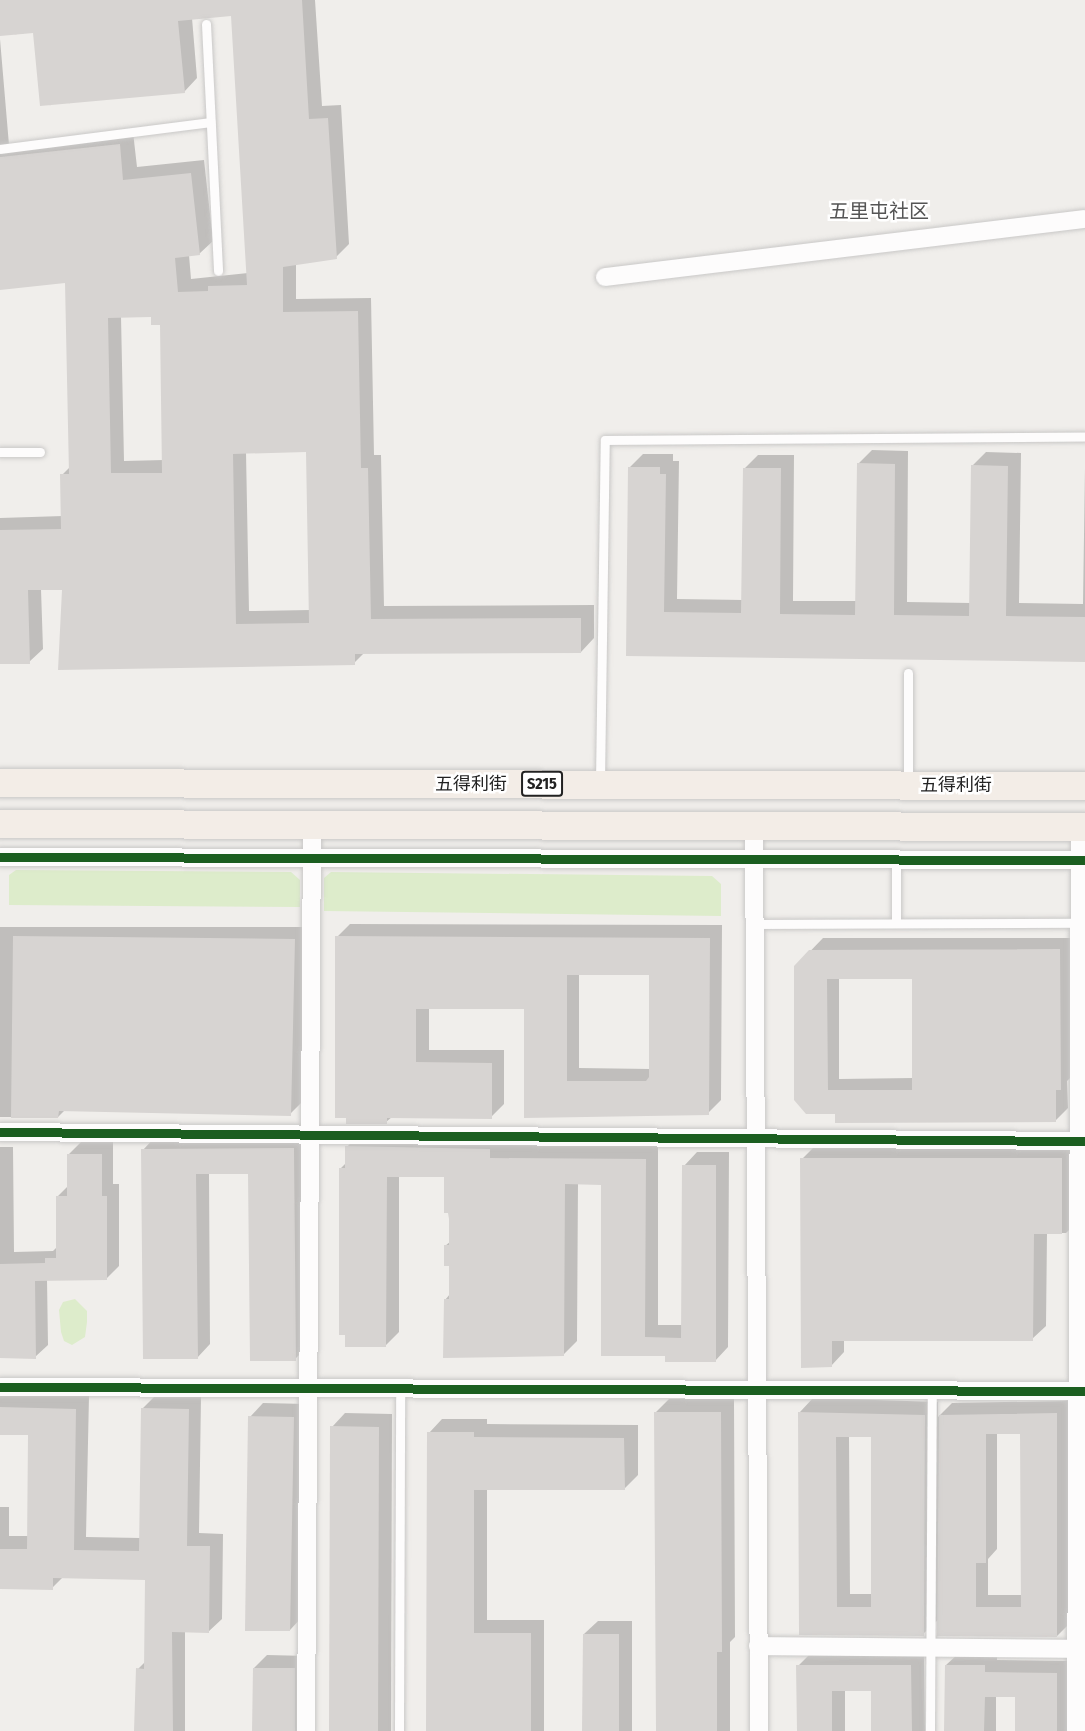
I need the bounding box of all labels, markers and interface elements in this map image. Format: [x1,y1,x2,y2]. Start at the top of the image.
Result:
district label: 五里屯社区 [829,199,929,223]
road number: S215 [521,771,563,797]
street label: 五得利街 [435,773,507,795]
street label: 五得利街 [920,774,992,796]

